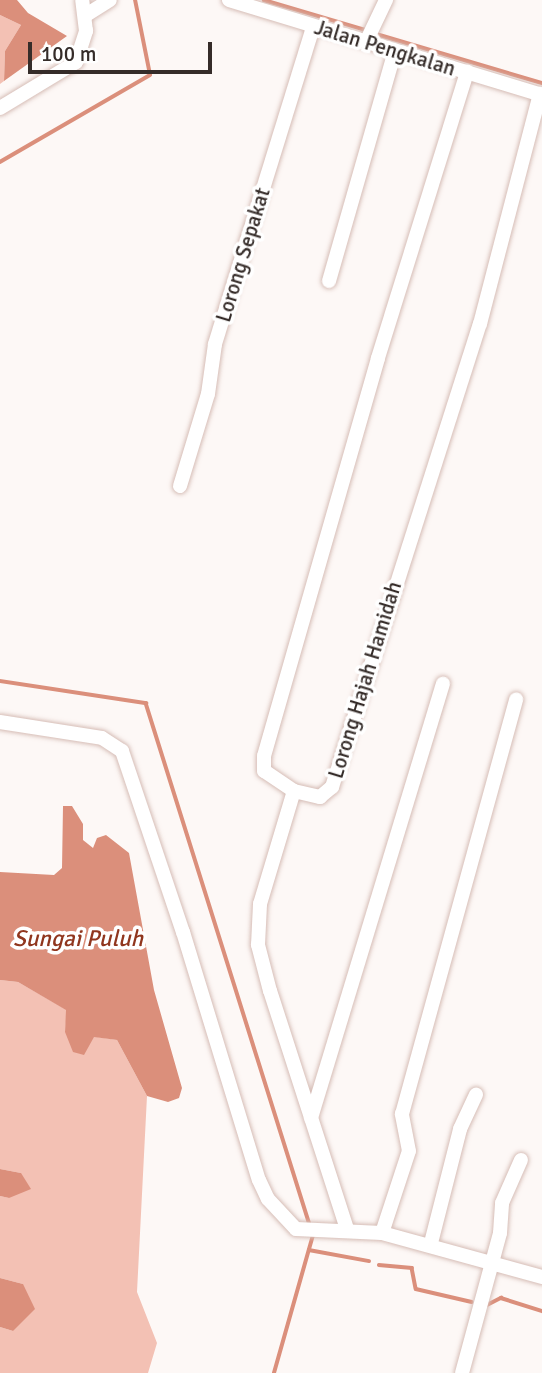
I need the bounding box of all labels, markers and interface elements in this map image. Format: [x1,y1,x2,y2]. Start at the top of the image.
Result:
street label: Jalan Pengkalan [311,15,459,81]
scale bar [32,28,215,72]
text: 100 m [41,41,96,67]
street label: Lorong Sepakat [211,185,275,325]
street label: Lorong Hajah Hamidah [323,578,407,782]
water label: Sungai Puluh [13,925,143,953]

